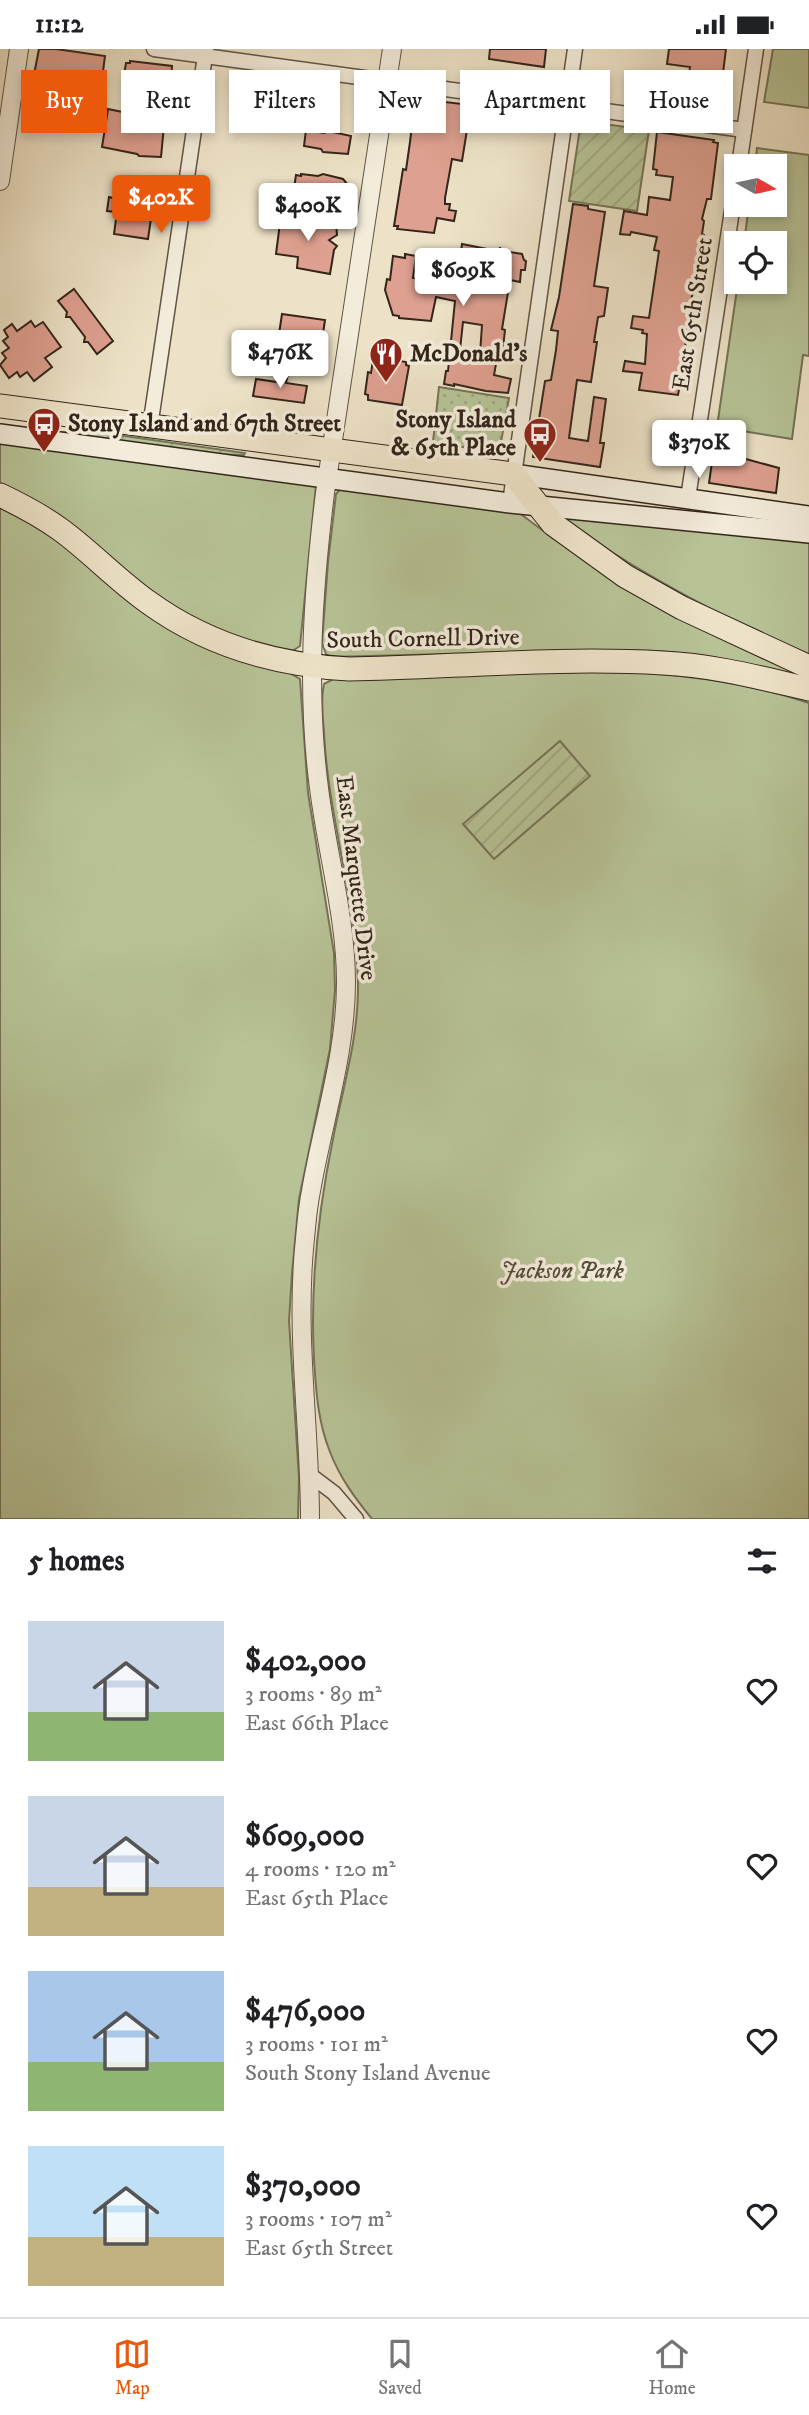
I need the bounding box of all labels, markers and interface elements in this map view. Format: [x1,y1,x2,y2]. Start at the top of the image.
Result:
text: 11:12 [35,8,83,41]
chip: Buy [21,70,107,133]
chip: Rent [121,70,215,133]
chip: Filters [229,70,340,133]
chip: New [354,70,446,133]
chip: Apartment [460,70,610,133]
chip: House [624,70,733,133]
north arrow [724,154,788,217]
map controls [724,154,787,294]
pin: $402K [112,176,210,235]
text: $402K [128,183,194,212]
pin: $400K [259,183,357,243]
text: $400K [275,191,341,220]
button: locate [724,231,787,294]
street label: East 65th Street [666,235,720,393]
pin: $609K [414,249,512,308]
text: $609K [431,256,495,285]
pin: $476K [231,331,329,390]
restaurant icon: McDonald's [367,335,405,384]
text: $476K [247,338,313,367]
place label: McDonald's [410,339,527,369]
bus stop icon: Stony Island and 67th Street [25,405,63,454]
place label: Stony Island & 65th Place [391,405,517,463]
place label: Stony Island and 67th Street [68,409,341,439]
bus stop icon: Stony Island & 65th Place [521,415,559,464]
pin: $370K [650,421,748,480]
text: $370K [668,428,730,457]
street label: South Cornell Drive [326,622,520,656]
street label: East Marquette Drive [329,774,383,982]
park label: Jackson Park [500,1256,624,1286]
icon: filters [743,1542,781,1580]
text: 5 homes [28,1543,124,1580]
text: $402,000 [245,1643,366,1680]
icon: home [84,1649,168,1733]
icon: heart [743,1672,781,1710]
text: 3 rooms · 89 m² [245,1680,382,1709]
text: East 66th Place [245,1709,389,1738]
text: $609,000 [245,1818,365,1855]
icon: home [84,1824,168,1908]
icon: heart [743,1847,781,1885]
text: 4 rooms · 120 m² [245,1855,396,1884]
text: East 65th Place [245,1884,388,1913]
text: $476,000 [245,1993,365,2030]
icon: home [84,1999,168,2083]
icon: heart [743,2022,781,2060]
text: 3 rooms · 101 m² [245,2030,388,2059]
text: South Stony Island Avenue [245,2059,491,2088]
text: $370,000 [245,2168,361,2205]
icon: home [84,2174,168,2258]
icon: heart [743,2197,781,2235]
text: 3 rooms · 107 m² [245,2205,392,2234]
text: East 65th Street [245,2234,393,2263]
tab: Map [113,2335,151,2400]
tab: Saved [378,2335,422,2400]
tab: Home [649,2335,696,2400]

